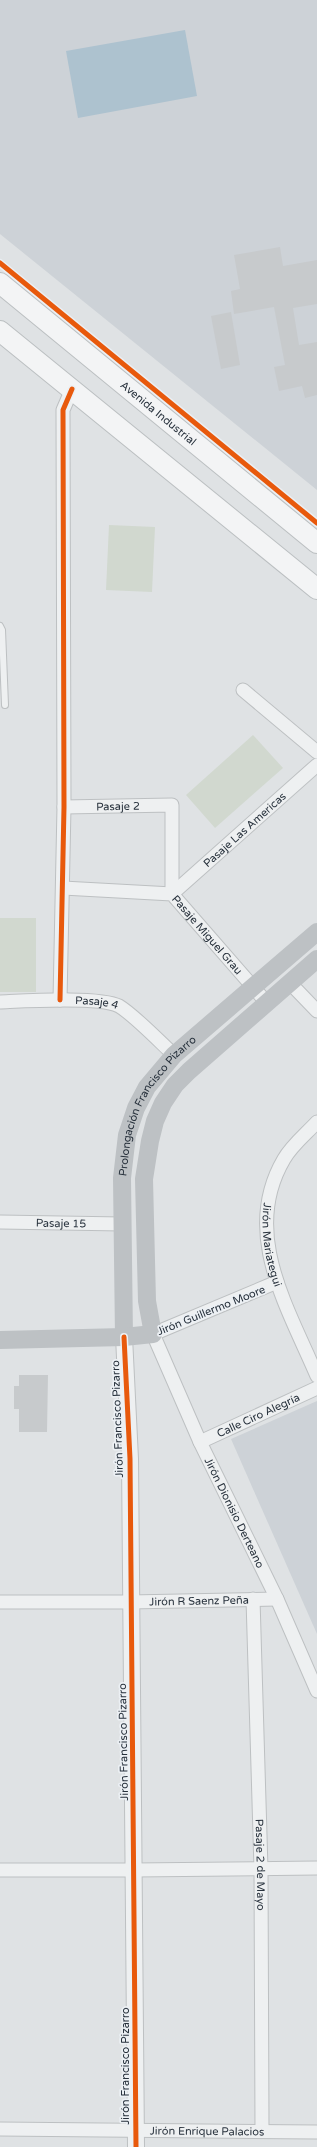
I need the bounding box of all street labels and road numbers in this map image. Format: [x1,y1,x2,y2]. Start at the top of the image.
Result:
street label: Avenida Industrial [118,379,199,448]
street label: Pasaje Las Americas [201,790,289,870]
street label: Pasaje 2 [96,800,140,813]
street label: Pasaje Miguel Grau [169,893,245,977]
street label: Pasaje 4 [75,994,120,1012]
street label: Prolongación Francisco Pizarro [116,1033,199,1177]
street label: Jirón Mariategui [259,1202,284,1288]
street label: Pasaje 15 [36,1217,86,1230]
street label: Jirón Guillermo Moore [155,1283,267,1338]
street label: Jirón Francisco Pizarro [109,1360,126,1478]
street label: Calle Ciro Alegría [215,1391,302,1440]
street label: Jirón Dionisio Derteano [202,1456,267,1571]
street label: Jirón R Saenz Peña [149,1594,249,1609]
street label: Jirón Francisco Pizarro [116,1683,131,1801]
street label: Pasaje 2 de Mayo [253,1819,267,1911]
street label: Jirón Francisco Pizarro [119,2007,132,2125]
street label: Jirón Enrique Palacios [150,2124,264,2139]

